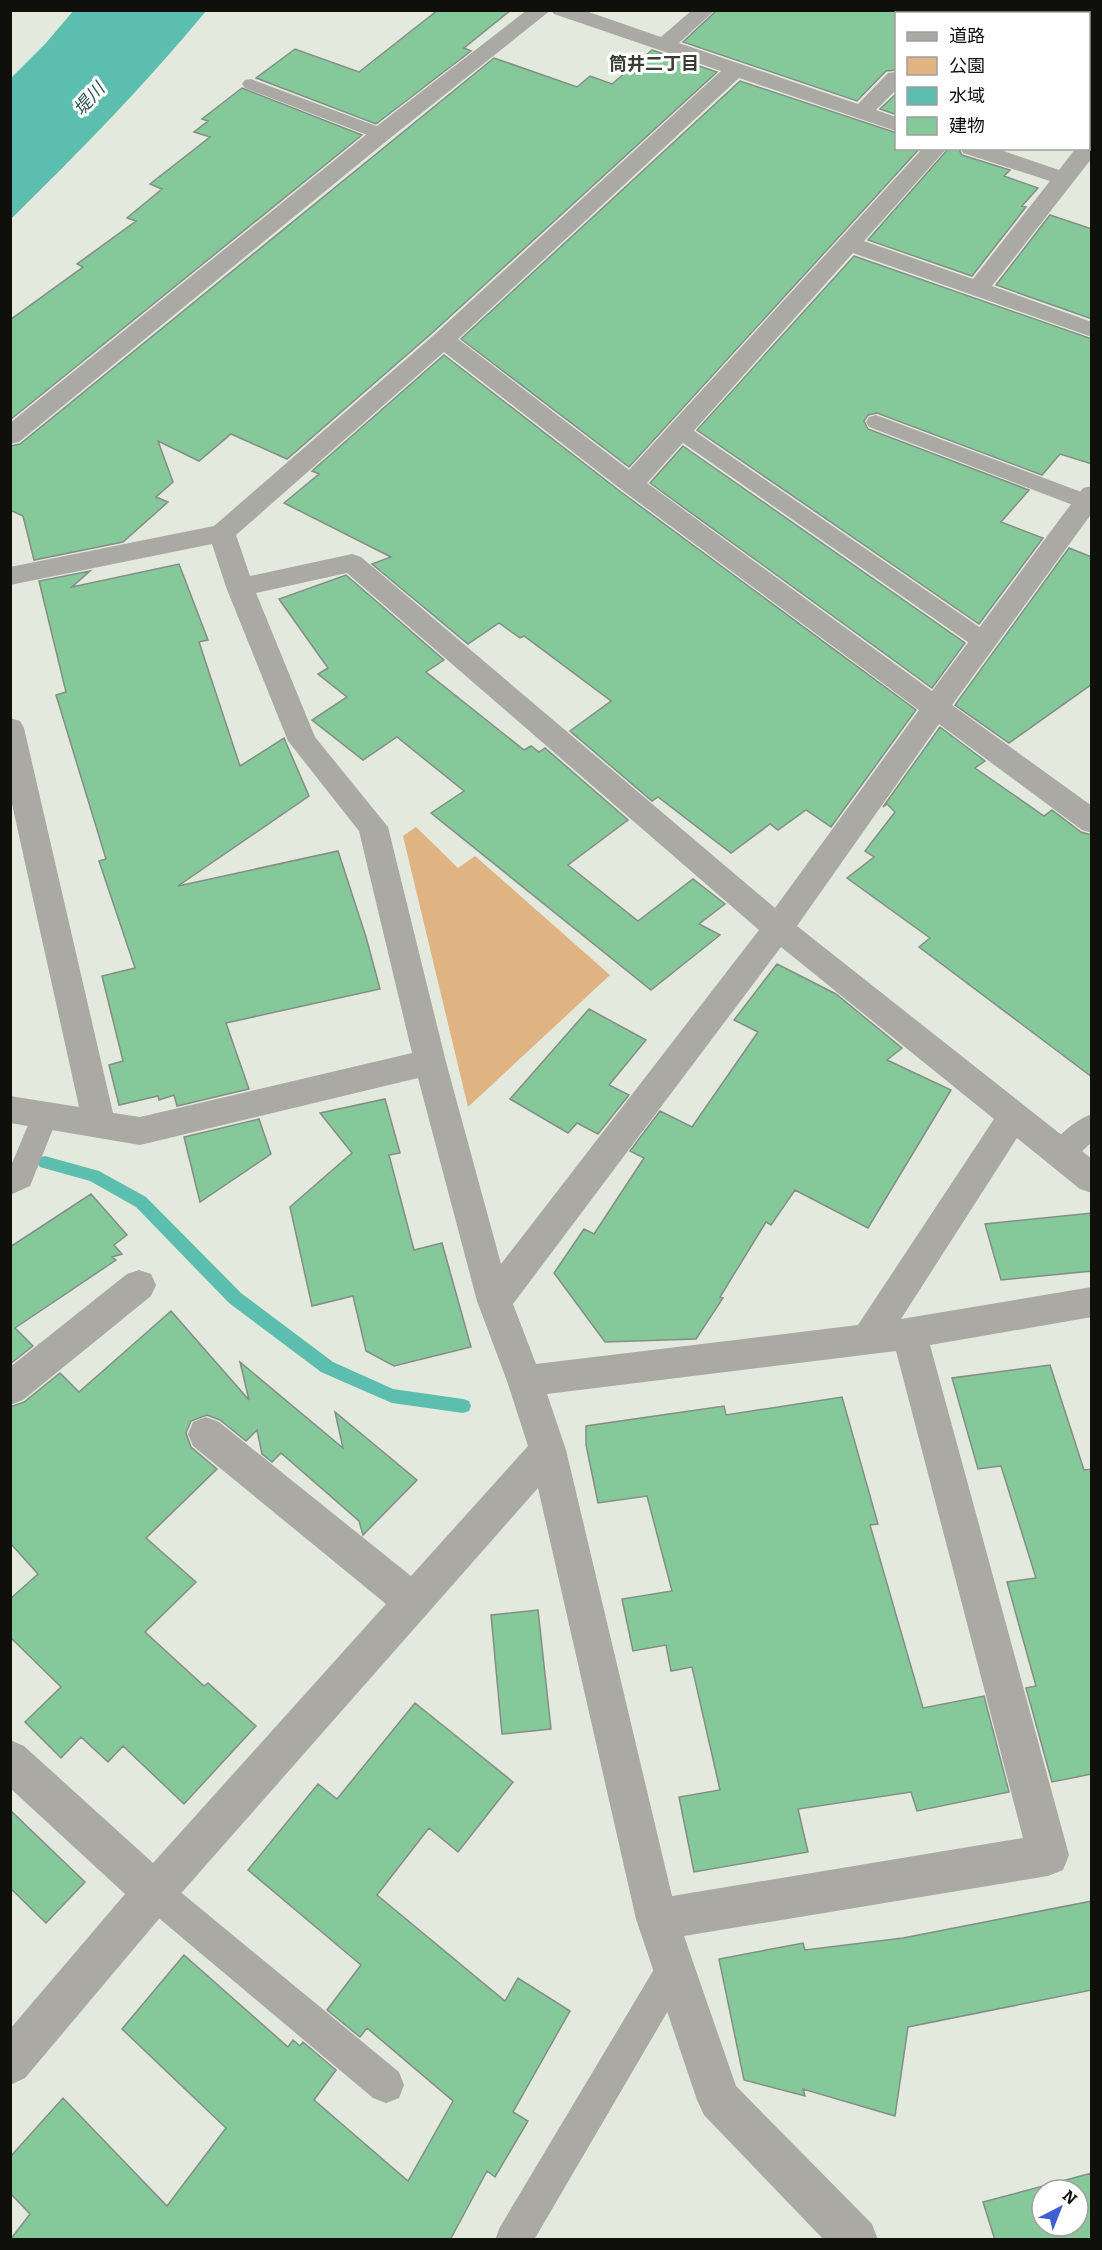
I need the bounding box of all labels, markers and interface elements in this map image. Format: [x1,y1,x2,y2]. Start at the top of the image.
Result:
legend [895,12,1090,150]
text: 道路 [949,25,985,47]
district label: 筒井二丁目 [609,53,699,75]
text: 公園 [949,55,985,77]
water label: 堤川 [69,77,111,120]
text: 水域 [949,85,985,107]
text: 建物 [949,115,985,137]
north arrow [1030,2178,1090,2238]
text: N [1059,2186,1081,2208]

